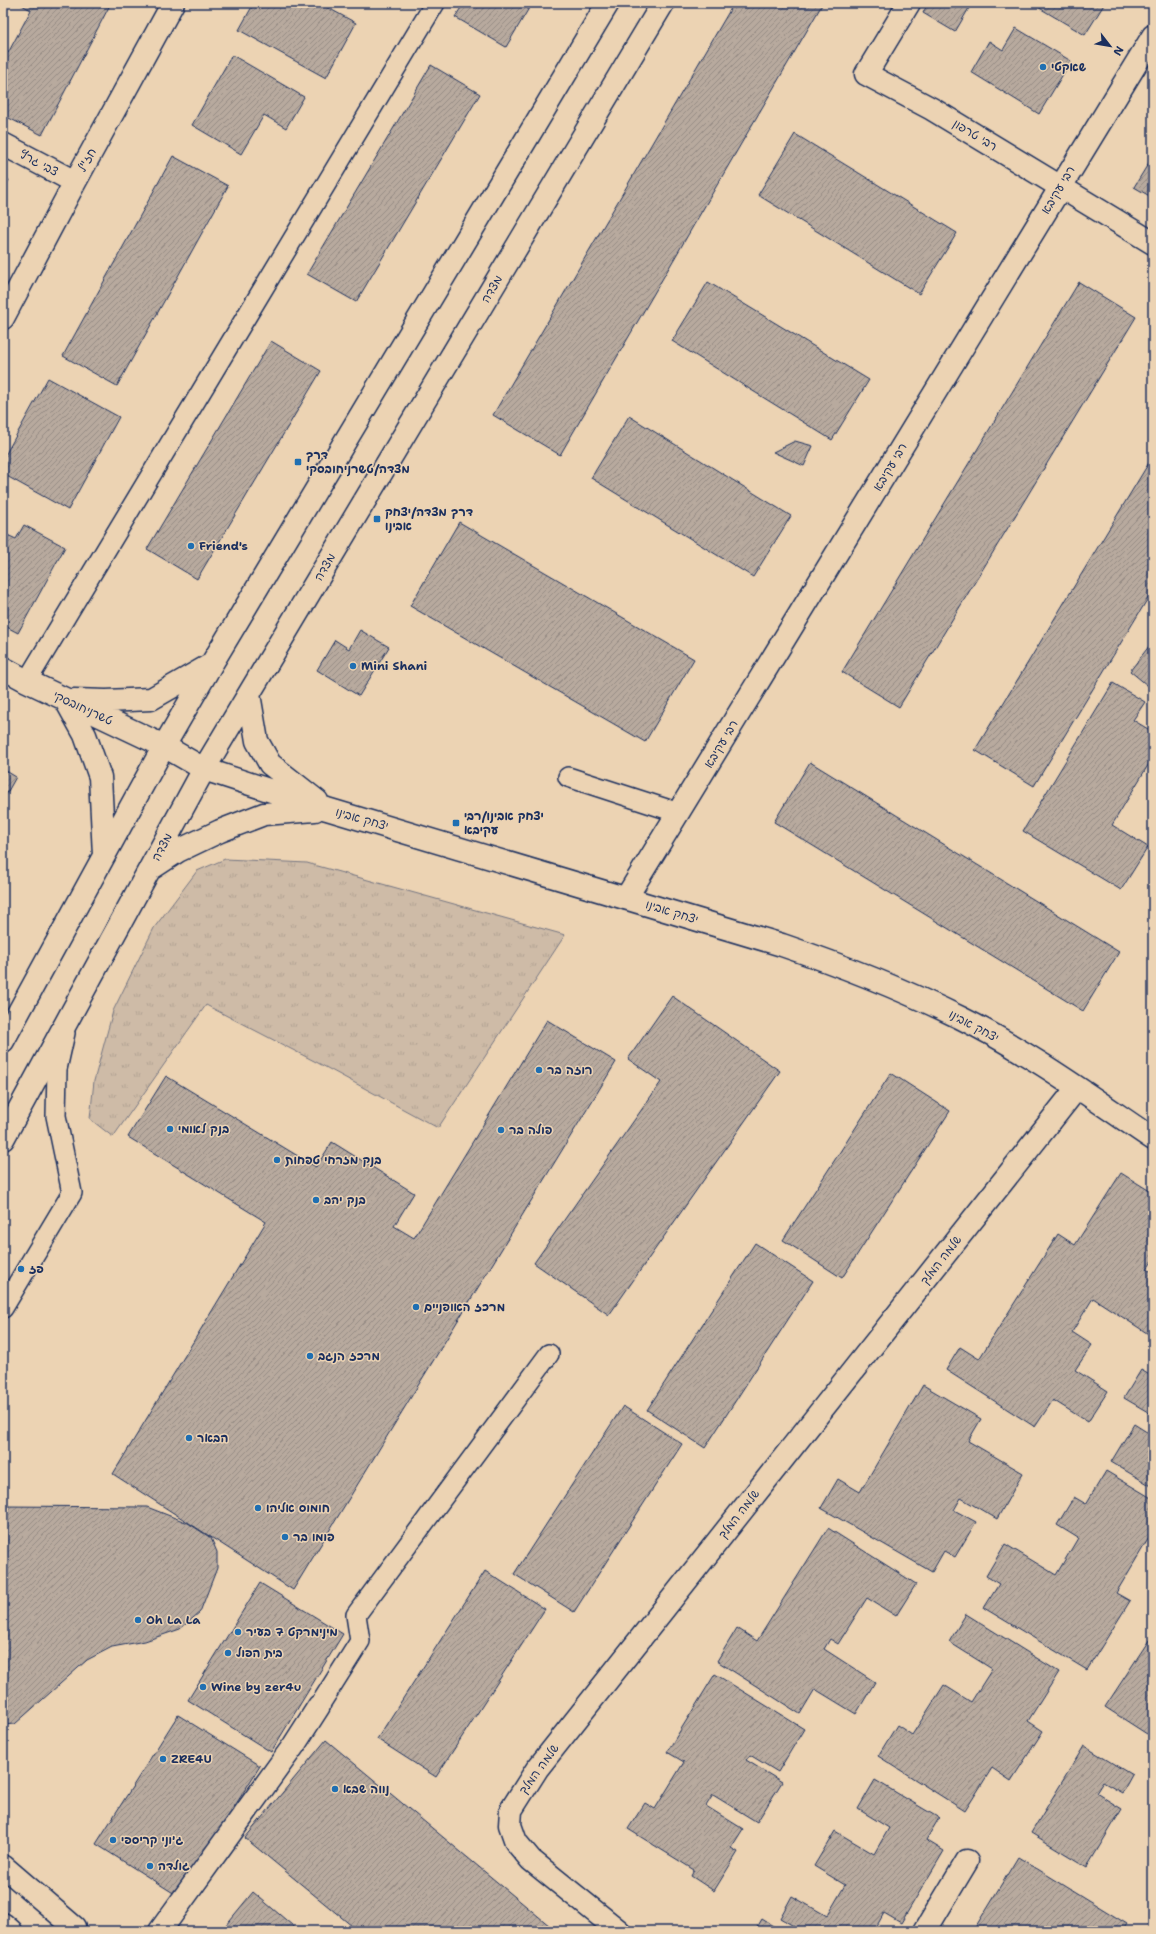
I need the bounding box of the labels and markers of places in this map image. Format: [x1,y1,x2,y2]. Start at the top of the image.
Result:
place label: שאקטי [1051,59,1087,75]
marker: שאקטי [1038,62,1048,72]
place label: דרך מצדה/טשרניחובסקי [306,447,410,477]
marker: דרך מצדה/טשרניחובסקי [293,457,303,467]
place label: דרך מצדה/יצחק אבינו [385,504,473,534]
marker: דרך מצדה/יצחק אבינו [372,514,382,524]
place label: Friend's [199,538,248,554]
marker: Friend's [186,541,196,551]
place label: Mini Shani [361,658,428,674]
marker: Mini Shani [348,661,358,671]
place label: יצחק אבינו/רבי עקיבא [464,808,544,838]
marker: יצחק אבינו/רבי עקיבא [451,818,461,828]
place label: רוזה בר [547,1062,593,1078]
marker: רוזה בר [534,1065,544,1075]
place label: בנק לאומי [178,1121,229,1137]
place label: פולה בר [509,1122,553,1138]
marker: בנק לאומי [165,1124,175,1134]
marker: פולה בר [496,1125,506,1135]
place label: בנק מזרחי טפחות [285,1152,382,1168]
marker: בנק מזרחי טפחות [272,1155,282,1165]
place label: בנק יהב [323,1192,366,1208]
marker: בנק יהב [311,1195,321,1205]
place label: פז [29,1261,44,1277]
marker: פז [16,1264,26,1274]
place label: מרכז האופניים [424,1299,505,1315]
marker: מרכז האופניים [411,1302,421,1312]
place label: מרכז הנגב [317,1348,380,1364]
marker: מרכז הנגב [305,1351,315,1361]
place label: הבאר [197,1430,228,1446]
marker: הבאר [184,1433,194,1443]
place label: חומוס אליהו [266,1500,330,1516]
marker: חומוס אליהו [253,1503,263,1513]
place label: פומו בר [293,1529,335,1545]
marker: פומו בר [280,1532,290,1542]
place label: Oh La La [146,1612,201,1628]
marker: Oh La La [133,1615,143,1625]
place label: מינימרקט 7 בעיר [246,1624,338,1640]
marker: מינימרקט 7 בעיר [233,1627,243,1637]
place label: בית הפול [236,1645,283,1661]
marker: בית הפול [223,1648,233,1658]
place label: Wine by zer4u [211,1679,301,1695]
marker: Wine by zer4u [198,1682,208,1692]
place label: ZRE4U [171,1751,212,1767]
marker: ZRE4U [158,1754,168,1764]
place label: נווה שבא [343,1781,390,1797]
marker: נווה שבא [330,1784,340,1794]
place label: ג'וני קריספי [121,1832,183,1848]
marker: ג'וני קריספי [108,1835,118,1845]
place label: גולדה [158,1858,190,1874]
marker: גולדה [145,1861,155,1871]

